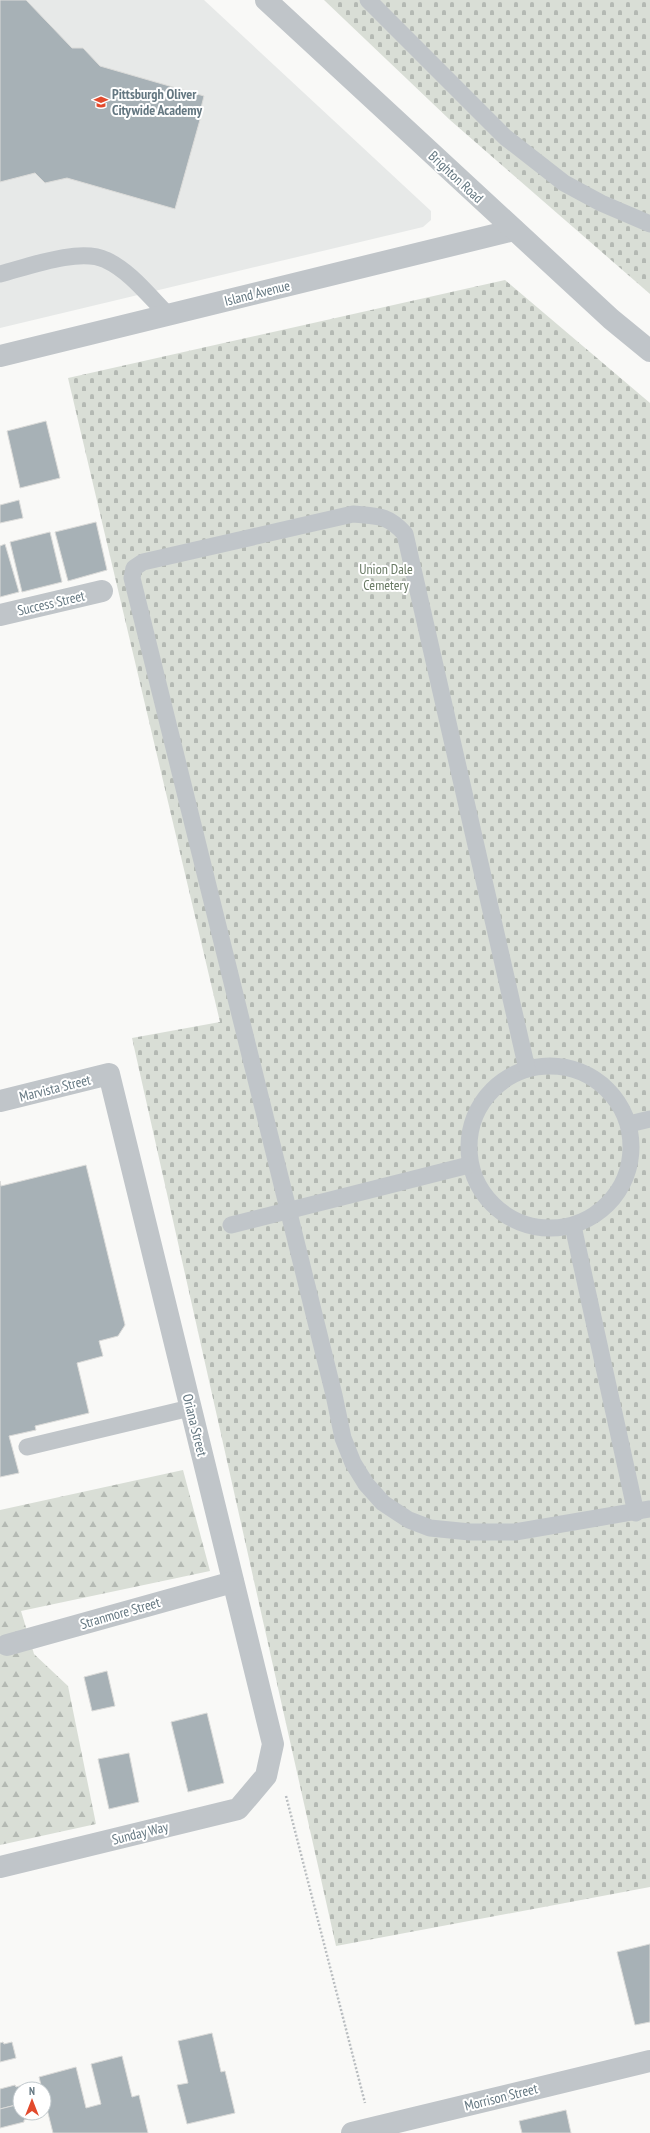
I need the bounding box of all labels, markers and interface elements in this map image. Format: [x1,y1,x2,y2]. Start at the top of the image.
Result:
place label: Pittsburgh Oliver Citywide Academy [112,85,202,119]
school or university icon: Pittsburgh Oliver Citywide Academy [93,94,109,110]
street label: Brighton Road [425,147,487,207]
street label: Island Avenue [222,276,292,310]
park label: Union Dale Cemetery [359,560,413,594]
street label: Success Street [15,586,87,620]
street label: Marvista Street [17,1070,93,1106]
street label: Oriana Street [179,1392,211,1458]
street label: Stranmore Street [78,1593,162,1633]
street label: Sunday Way [110,1817,171,1849]
street label: Morrison Street [463,2079,539,2115]
north arrow [12,2081,52,2121]
text: N [29,2084,35,2098]

